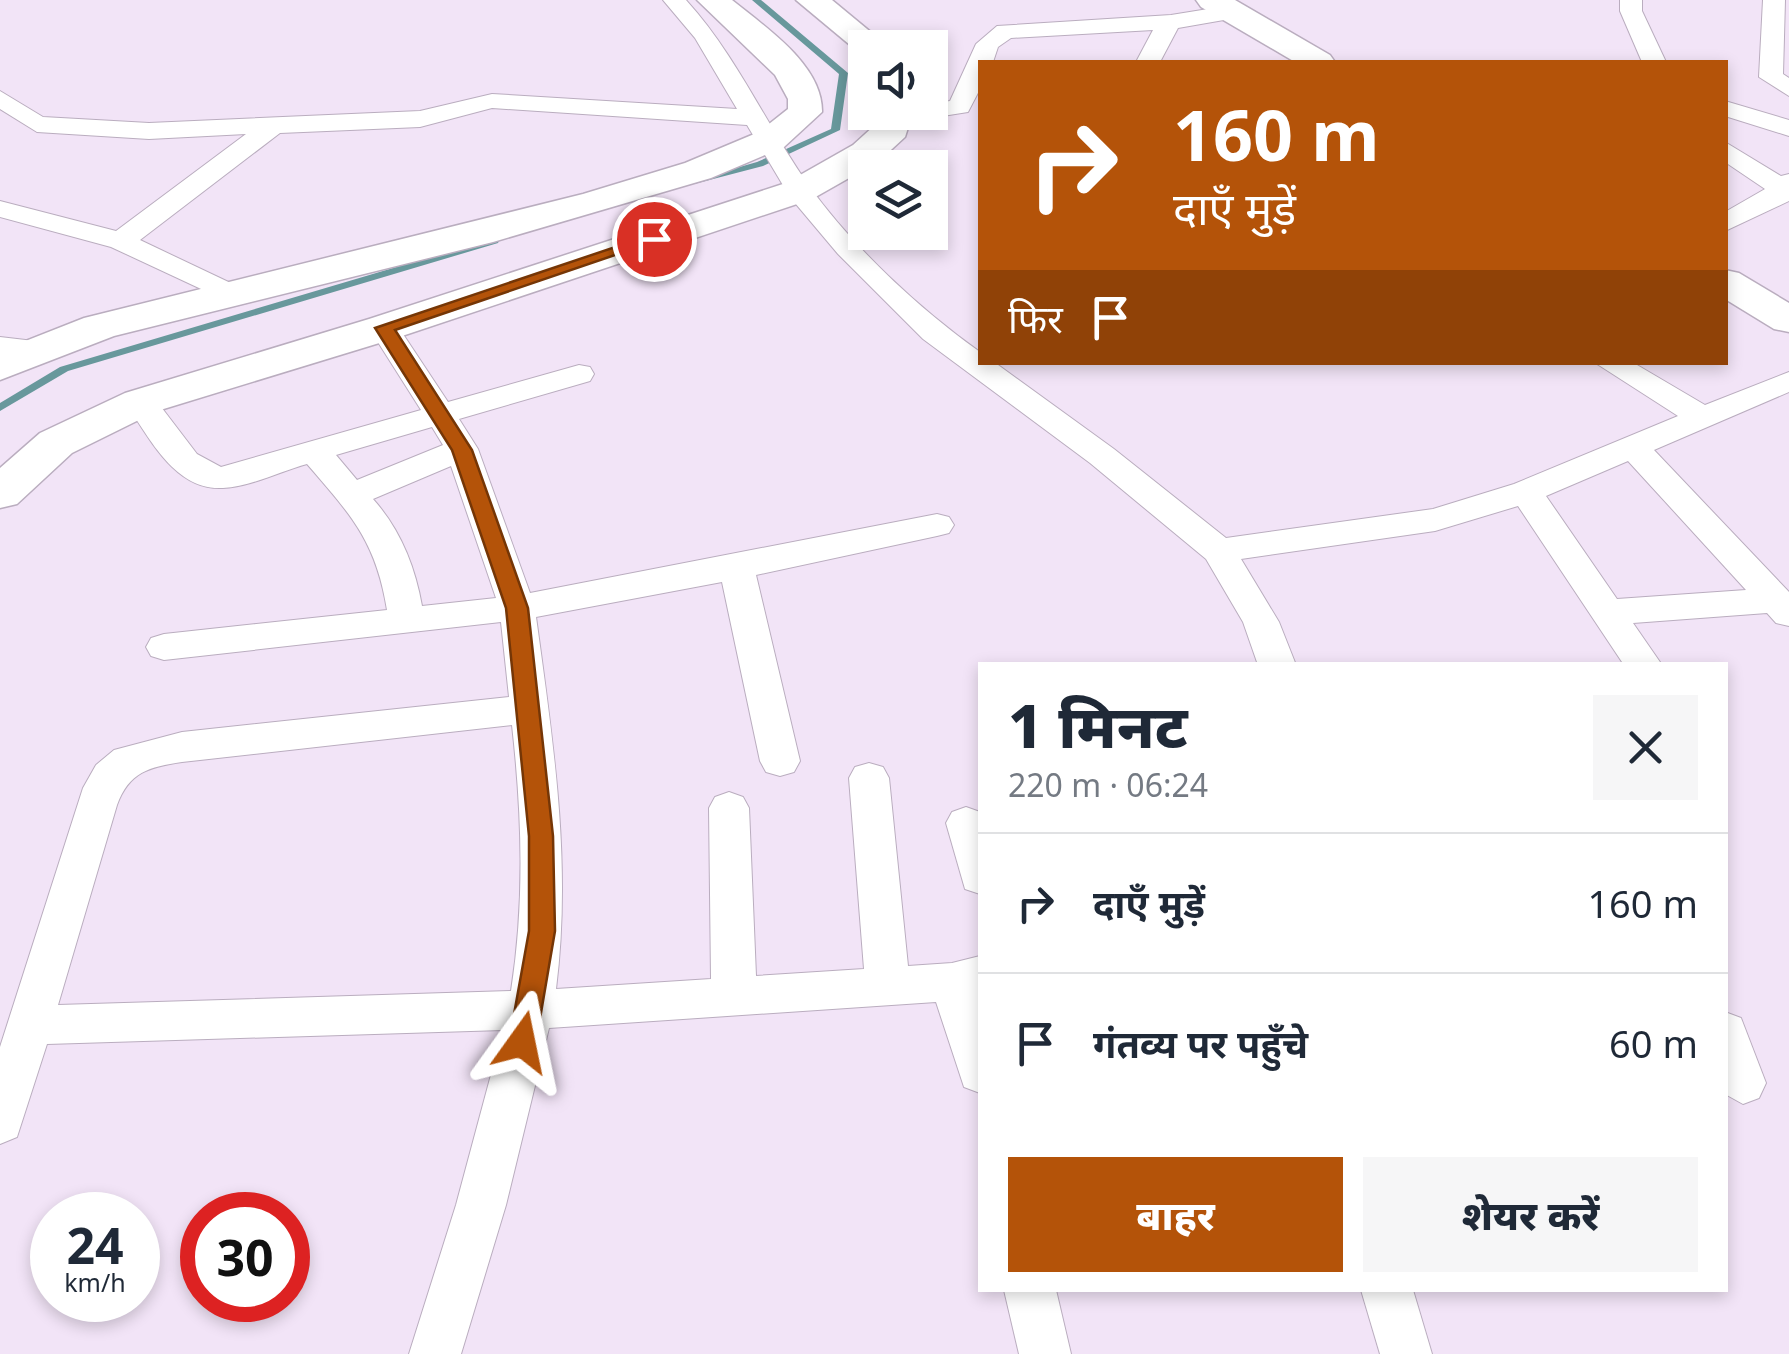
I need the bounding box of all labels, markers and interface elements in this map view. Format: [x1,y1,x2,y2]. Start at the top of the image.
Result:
map controls [848,30,948,250]
button: sound [848,30,948,130]
text: 160 m [1173,86,1380,182]
icon: right [1008,100,1138,230]
button: layers [848,150,948,250]
text: दाएँ मुड़ें [1173,177,1296,238]
pin [612,197,697,282]
icon: arrive [627,212,682,267]
icon: arrive [1083,290,1138,345]
text: फिर [1008,292,1063,344]
text: 1 मिनट [1008,684,1187,766]
button: close [1593,695,1698,800]
text: 220 m · 06:24 [1008,763,1208,806]
icon: right [1008,876,1063,931]
text: दाएँ मुड़ें [1093,877,1205,929]
text: 160 m [1587,877,1698,929]
position arrow [470,990,574,1094]
icon: arrive [1008,1016,1063,1071]
text: गंतव्य पर पहुँचे [1093,1017,1308,1069]
text: 60 m [1609,1017,1698,1069]
button: बाहर [1008,1157,1343,1272]
button: शेयर करें [1363,1157,1698,1272]
speed limit sign: 30 [180,1192,310,1322]
text: 24 [66,1211,124,1279]
text: km/h [64,1265,126,1299]

